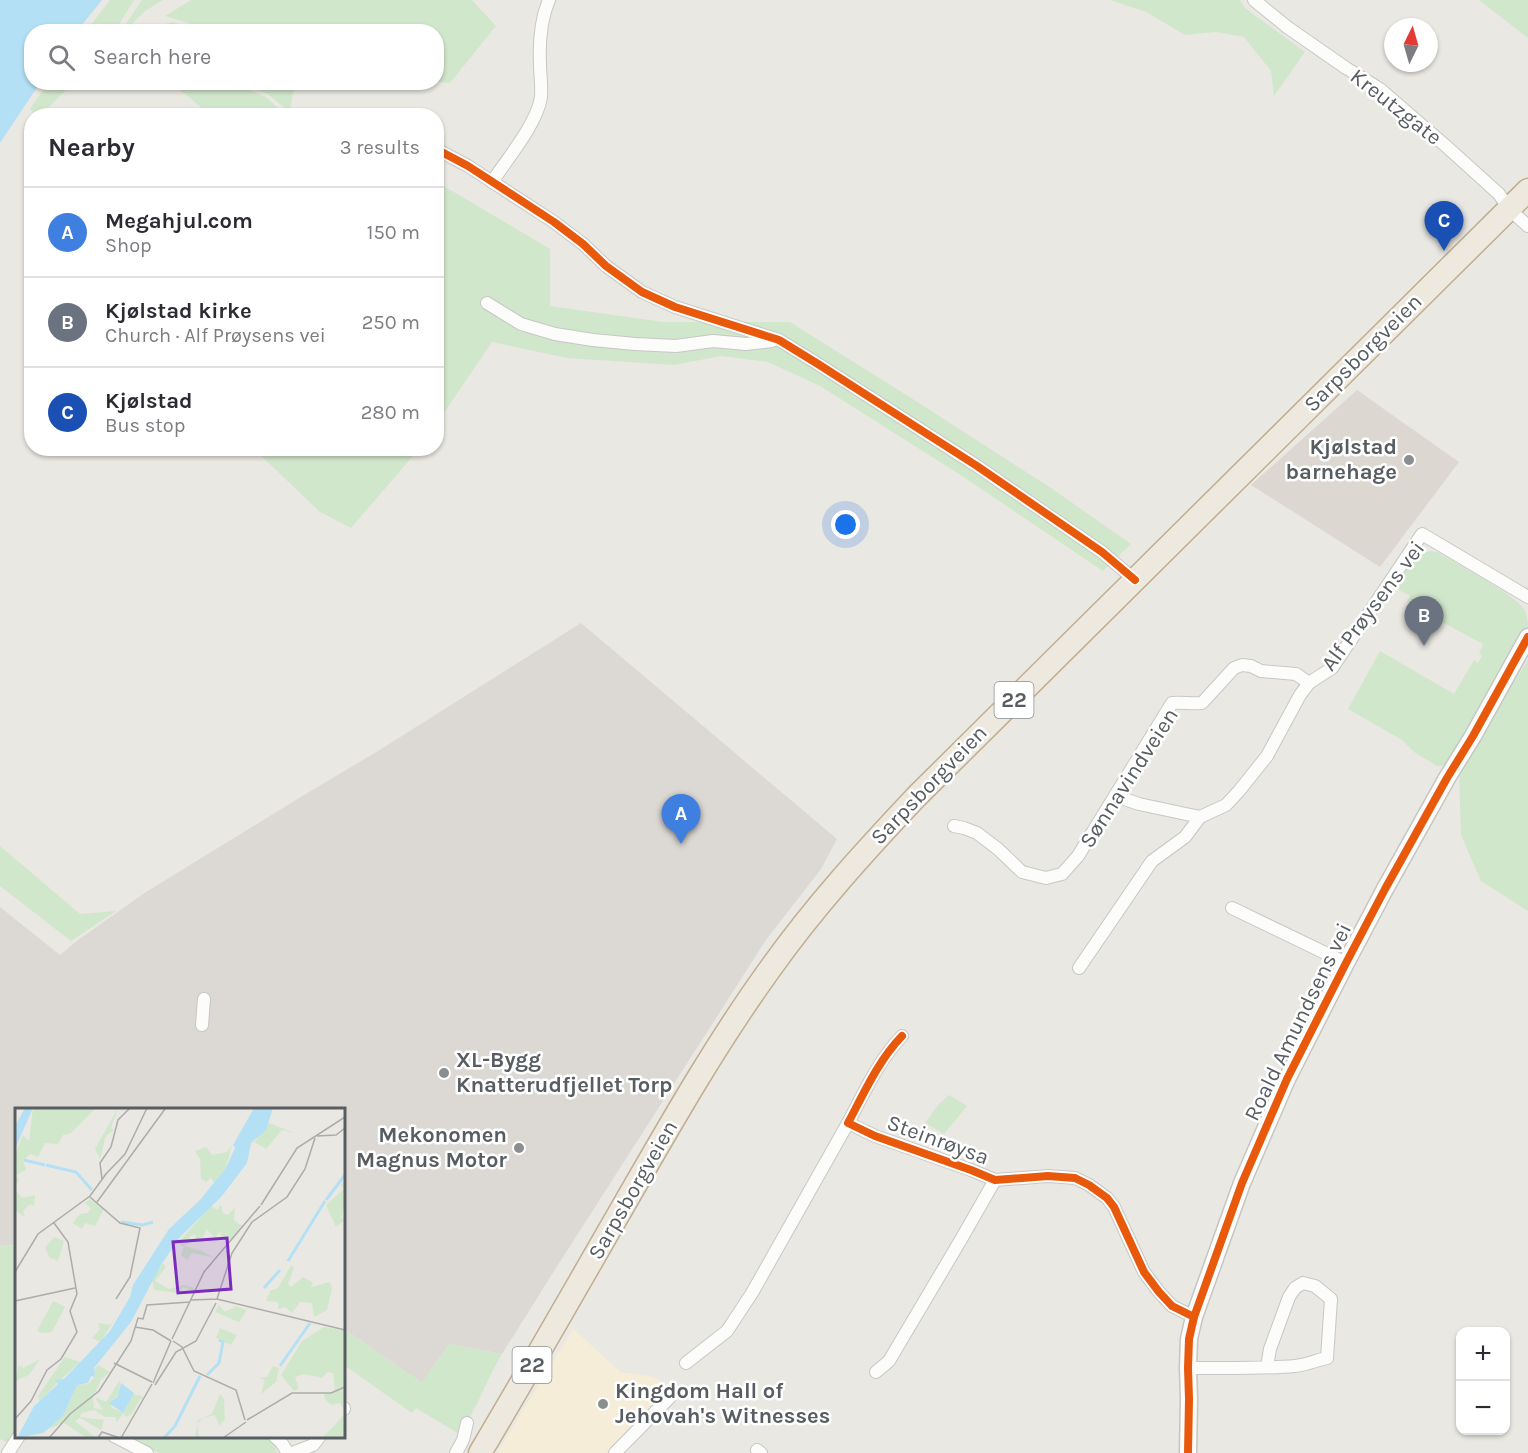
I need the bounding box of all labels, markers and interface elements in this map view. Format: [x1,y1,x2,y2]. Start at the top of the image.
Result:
north arrow [1384,18,1438,72]
search box [24,24,444,90]
icon: search [45,41,78,74]
text: Search here [93,44,211,70]
street label: Kreutzgate [1345,63,1447,151]
text: Nearby [48,132,135,163]
text: 3 results [340,136,420,159]
pin: C [1424,202,1464,251]
text: Megahjul.com [105,208,253,234]
text: A [61,221,74,244]
text: 150 m [367,221,420,244]
text: Shop [105,234,152,257]
street label: Sarpsborgveien [1299,289,1427,417]
text: Kjølstad kirke [105,298,252,324]
text: B [61,311,74,334]
text: 250 m [362,311,420,334]
text: Church · Alf Prøysens vei [105,324,326,347]
text: Kjølstad [105,388,193,414]
text: C [61,401,74,424]
text: 280 m [361,401,420,424]
text: Bus stop [105,414,185,437]
place label: Kjølstad barnehage [1286,434,1397,485]
marker: Kjølstad barnehage [1402,453,1416,467]
your location [831,510,860,539]
street label: Alf Prøysens vei [1316,536,1430,676]
pin: B [1404,596,1444,646]
road number: 22 [994,682,1034,718]
street label: Sønnavindveien [1074,703,1184,853]
street label: Sarpsborgveien [865,720,993,850]
pin: A [662,794,700,844]
street label: Roald Amundsens vei [1239,919,1357,1125]
place label: XL-Bygg Knatterudfjellet Torp [456,1047,672,1098]
marker: XL-Bygg Knatterudfjellet Torp [437,1066,451,1080]
inset map [15,1108,345,1438]
street label: Steinrøysa [883,1110,993,1170]
street label: Sarpsborgveien [583,1116,683,1264]
place label: Mekonomen Magnus Motor [356,1122,507,1173]
marker: Mekonomen Magnus Motor [512,1141,526,1155]
map controls [1456,1327,1510,1435]
button: + [1456,1327,1510,1381]
road number: 22 [512,1347,552,1383]
place label: Kingdom Hall of Jehovah's Witnesses [615,1378,830,1429]
button: − [1456,1381,1510,1435]
marker: Kingdom Hall of Jehovah's Witnesses [596,1397,610,1411]

